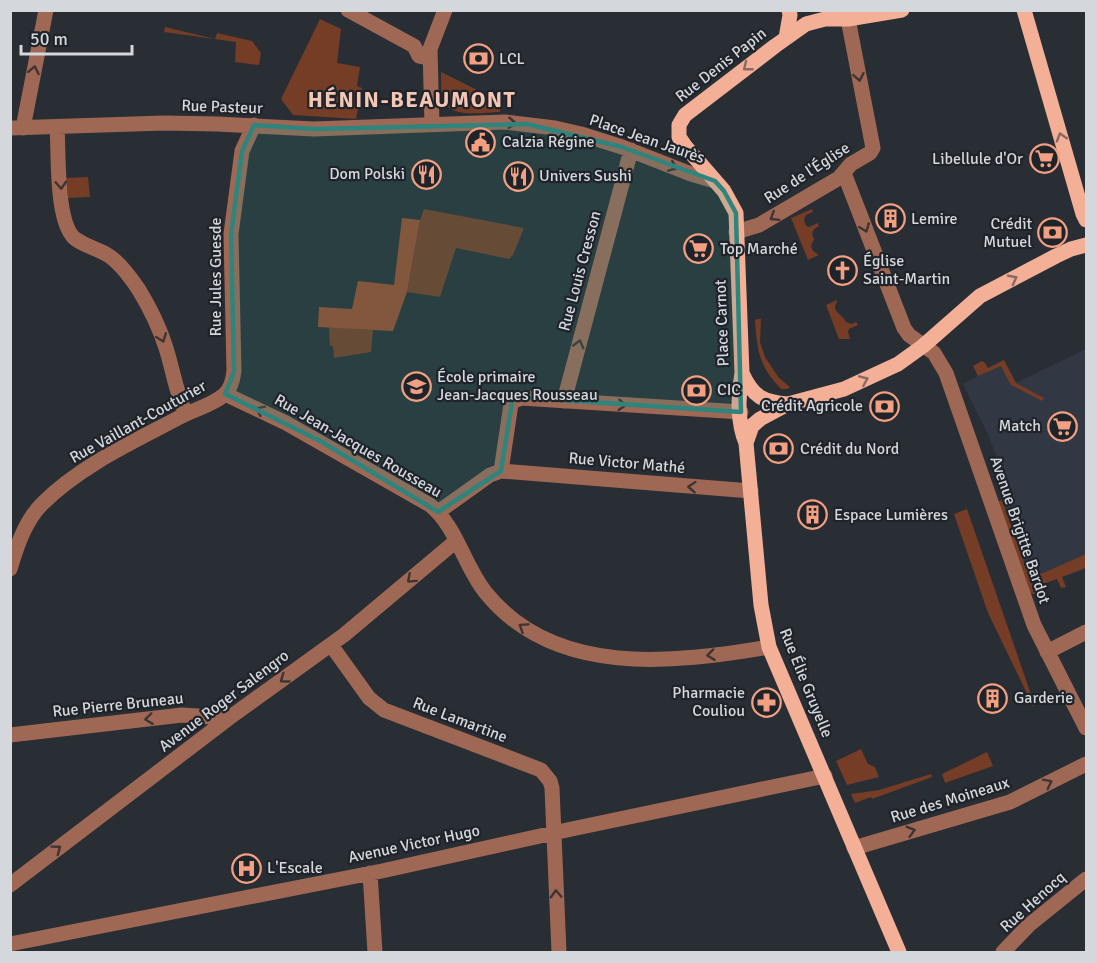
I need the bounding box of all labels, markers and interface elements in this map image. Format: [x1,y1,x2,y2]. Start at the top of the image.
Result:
scale bar [21,18,132,56]
street label: Rue Denis Papin [672,23,770,107]
text: 50 m [30,28,68,50]
bank icon: LCL [462,43,494,75]
place label: LCL [499,49,525,69]
one-way arrow [743,60,754,71]
one-way arrow [27,66,40,76]
one-way arrow [852,71,865,81]
district label: HÉNIN-BEAUMONT [308,86,516,113]
street label: Rue Pasteur [181,96,263,118]
street label: Place Jean Jaurès [587,110,707,168]
one-way arrow [507,116,516,129]
public building icon: Calzia Régine [465,126,497,158]
place label: Calzia Régine [502,132,595,152]
one-way arrow [1056,132,1068,143]
street label: Rue de l'Église [760,138,854,208]
supermarket icon: Libellule d'Or [1028,143,1060,175]
place label: Libellule d'Or [932,149,1023,169]
restaurant icon: Dom Polski [410,158,442,190]
restaurant icon: Univers Sushi [502,160,534,192]
one-way arrow [666,160,677,172]
place label: Dom Polski [329,164,405,184]
place label: Univers Sushi [539,166,632,186]
one-way arrow [54,180,67,189]
building icon: Lemire [874,203,906,235]
street label: Rue Louis Cresson [554,209,606,333]
one-way arrow [770,209,780,221]
place label: Lemire [911,209,958,229]
place label: Crédit Mutuel [983,214,1032,252]
bank icon: Crédit Mutuel [1037,217,1069,249]
street label: Rue Jules Guesde [206,218,226,337]
one-way arrow [858,221,870,232]
supermarket icon: Top Marché [683,233,715,265]
place label: Top Marché [720,239,798,259]
place label: Église Saint-Martin [863,251,950,289]
church icon: Église Saint-Martin [826,254,858,286]
one-way arrow [1006,275,1017,286]
street label: Place Carnot [710,279,734,367]
one-way arrow [155,332,167,343]
one-way arrow [571,339,584,349]
place label: École primaire Jean-Jacques Rousseau [437,367,598,405]
school or university icon: École primaire Jean-Jacques Rousseau [400,370,432,402]
bank icon: CIC [680,374,712,406]
street label: Rue Vaillant-Couturier [66,376,210,468]
one-way arrow [857,376,868,388]
place label: CIC [717,380,741,400]
street label: Rue Jean-Jacques Rousseau [271,390,445,502]
bank icon: Crédit Agricole [868,390,900,422]
place label: Crédit Agricole [761,396,863,416]
one-way arrow [618,398,627,411]
one-way arrow [255,406,266,418]
supermarket icon: Match [1046,410,1078,442]
place label: Match [998,416,1041,436]
bank icon: Crédit du Nord [763,433,795,465]
place label: Crédit du Nord [800,439,899,459]
street label: Rue Victor Mathé [568,448,686,478]
street label: Avenue Brigitte Bardot [985,454,1055,607]
one-way arrow [688,480,697,493]
building icon: Espace Lumières [797,499,829,531]
place label: Espace Lumières [834,505,948,525]
one-way arrow [407,572,418,583]
one-way arrow [519,622,529,634]
street label: Rue Élie Gruyelle [775,625,837,741]
street label: Avenue Roger Salengro [155,646,293,756]
one-way arrow [707,649,716,661]
one-way arrow [279,672,290,683]
building icon: Garderie [977,682,1009,714]
place label: Pharmacie Couliou [672,683,745,721]
pharmacy icon: Pharmacie Couliou [750,686,782,718]
street label: Rue Pierre Bruneau [52,688,184,722]
place label: Garderie [1014,688,1073,708]
street label: Rue Lamartine [410,693,510,747]
one-way arrow [145,712,154,725]
street label: Rue des Moineaux [888,772,1012,828]
one-way arrow [1042,779,1053,791]
street label: Avenue Victor Hugo [346,820,482,868]
one-way arrow [906,826,916,839]
one-way arrow [50,846,61,857]
hospital icon: L'Escale [230,852,262,884]
place label: L'Escale [267,858,323,878]
street label: Rue Henocq [996,867,1070,937]
one-way arrow [550,890,563,899]

